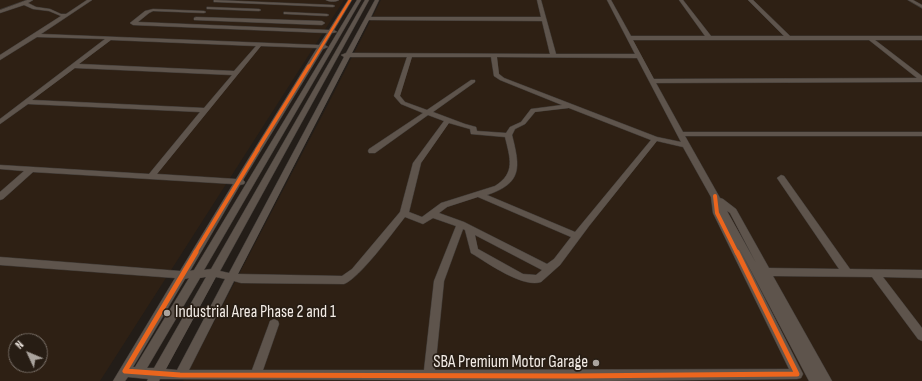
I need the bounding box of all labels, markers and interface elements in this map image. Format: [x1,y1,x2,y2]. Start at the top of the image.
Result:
place label: Industrial Area Phase 2 and 1 [175,303,336,323]
marker: Industrial Area Phase 2 and 1 [162,308,172,318]
north arrow [8,333,48,373]
text: N [13,338,26,352]
place label: SBA Premium Motor Garage [433,353,588,373]
marker: SBA Premium Motor Garage [591,358,601,368]

